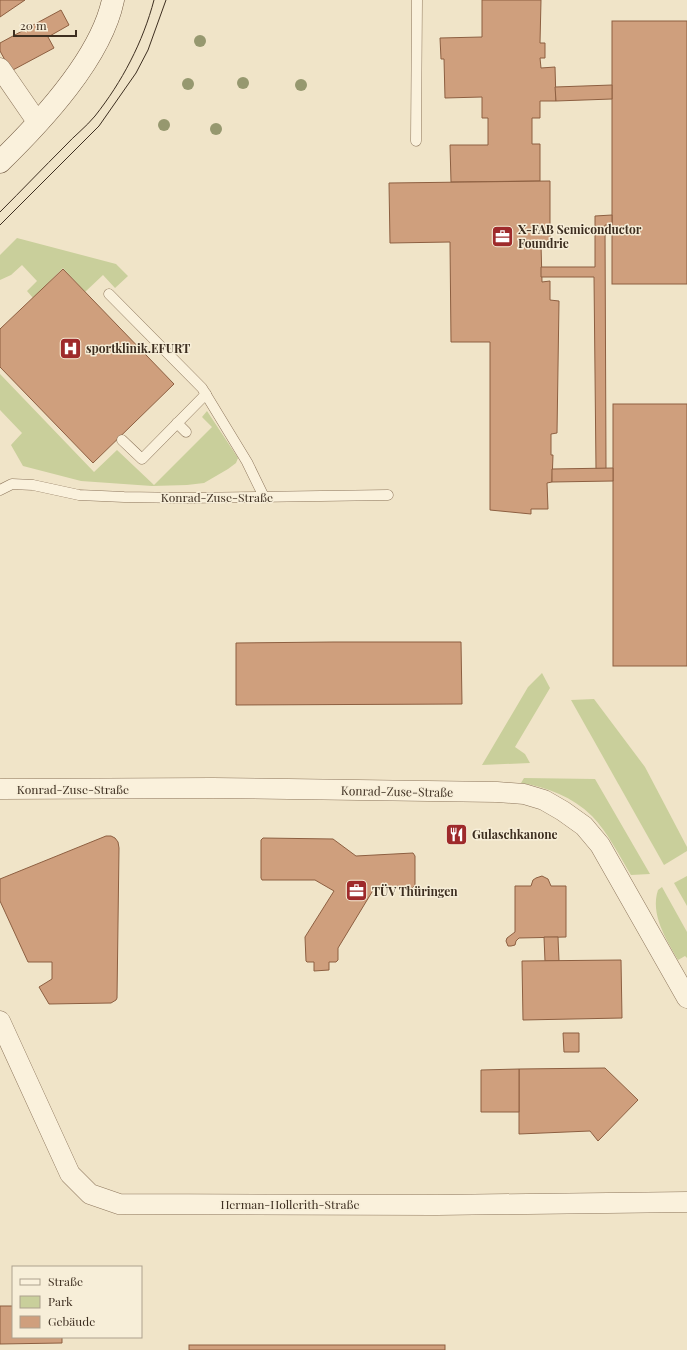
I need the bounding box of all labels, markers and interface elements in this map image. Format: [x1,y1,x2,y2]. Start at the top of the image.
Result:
scale bar [14,12,76,38]
text: 20 m [20,17,47,33]
place label: X-FAB Semiconductor Foundrie [518,221,642,251]
office icon: X-FAB Semiconductor Foundrie [490,223,516,249]
hospital icon: sportklinik.EFURT [57,335,83,361]
place label: sportklinik.EFURT [86,340,190,356]
street label: Konrad-Zuse-Straße [161,489,273,505]
street label: Konrad-Zuse-Straße [17,781,129,797]
street label: Konrad-Zuse-Straße [341,782,453,800]
restaurant icon: Gulaschkanone [444,821,470,847]
place label: Gulaschkanone [472,826,558,842]
office icon: TÜV Thüringen [343,878,369,904]
place label: TÜV Thüringen [372,883,458,899]
street label: Herman-Hollerith-Straße [220,1196,360,1212]
legend [12,1266,142,1338]
text: Straße [48,1273,83,1289]
text: Park [48,1293,73,1309]
text: Gebäude [48,1313,95,1329]

